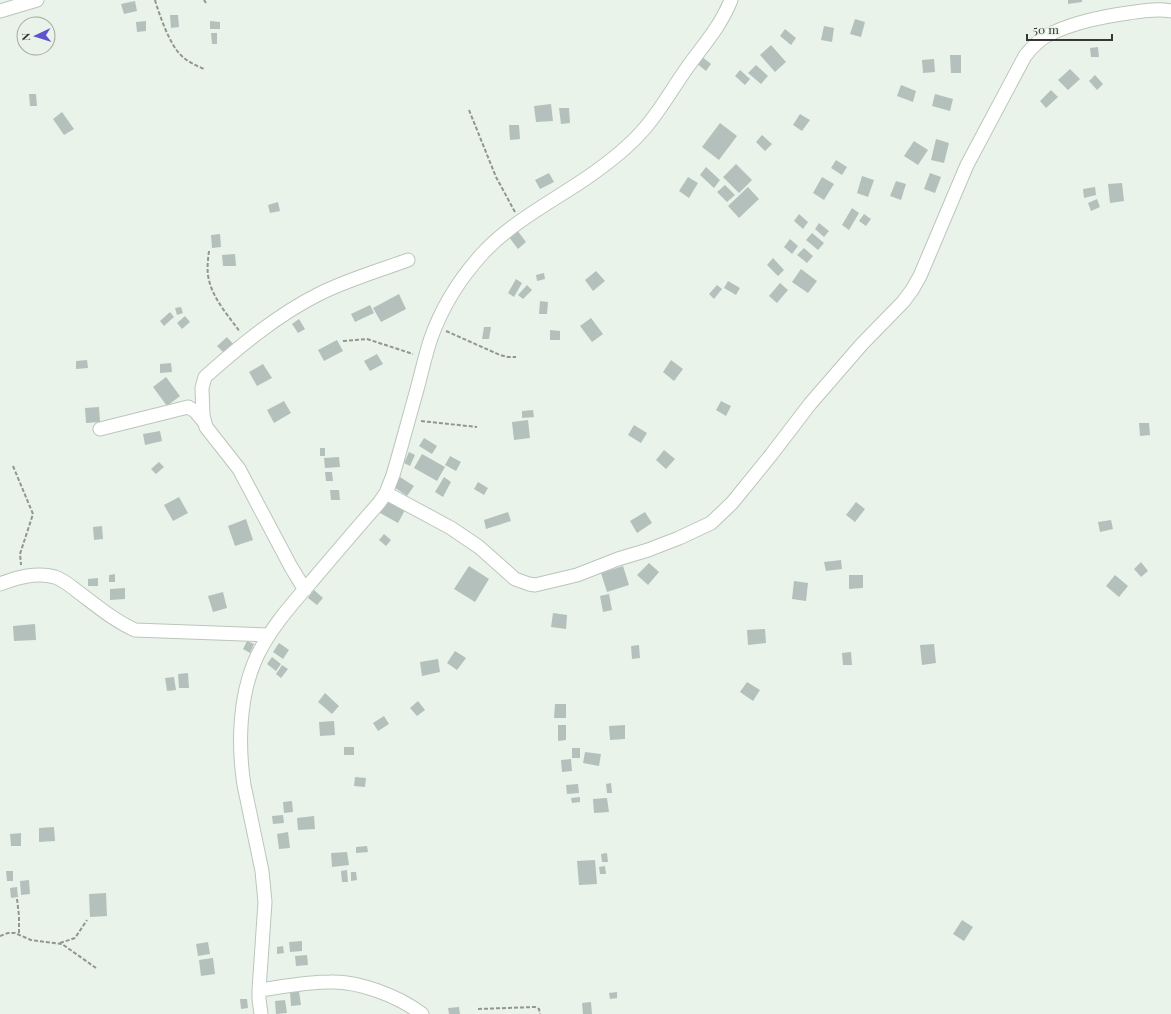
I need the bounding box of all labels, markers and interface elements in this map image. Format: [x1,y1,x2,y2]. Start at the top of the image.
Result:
north arrow [16,16,56,56]
scale bar [1027,16,1112,42]
text: 50 m [1033,21,1059,37]
text: N [18,32,33,41]

